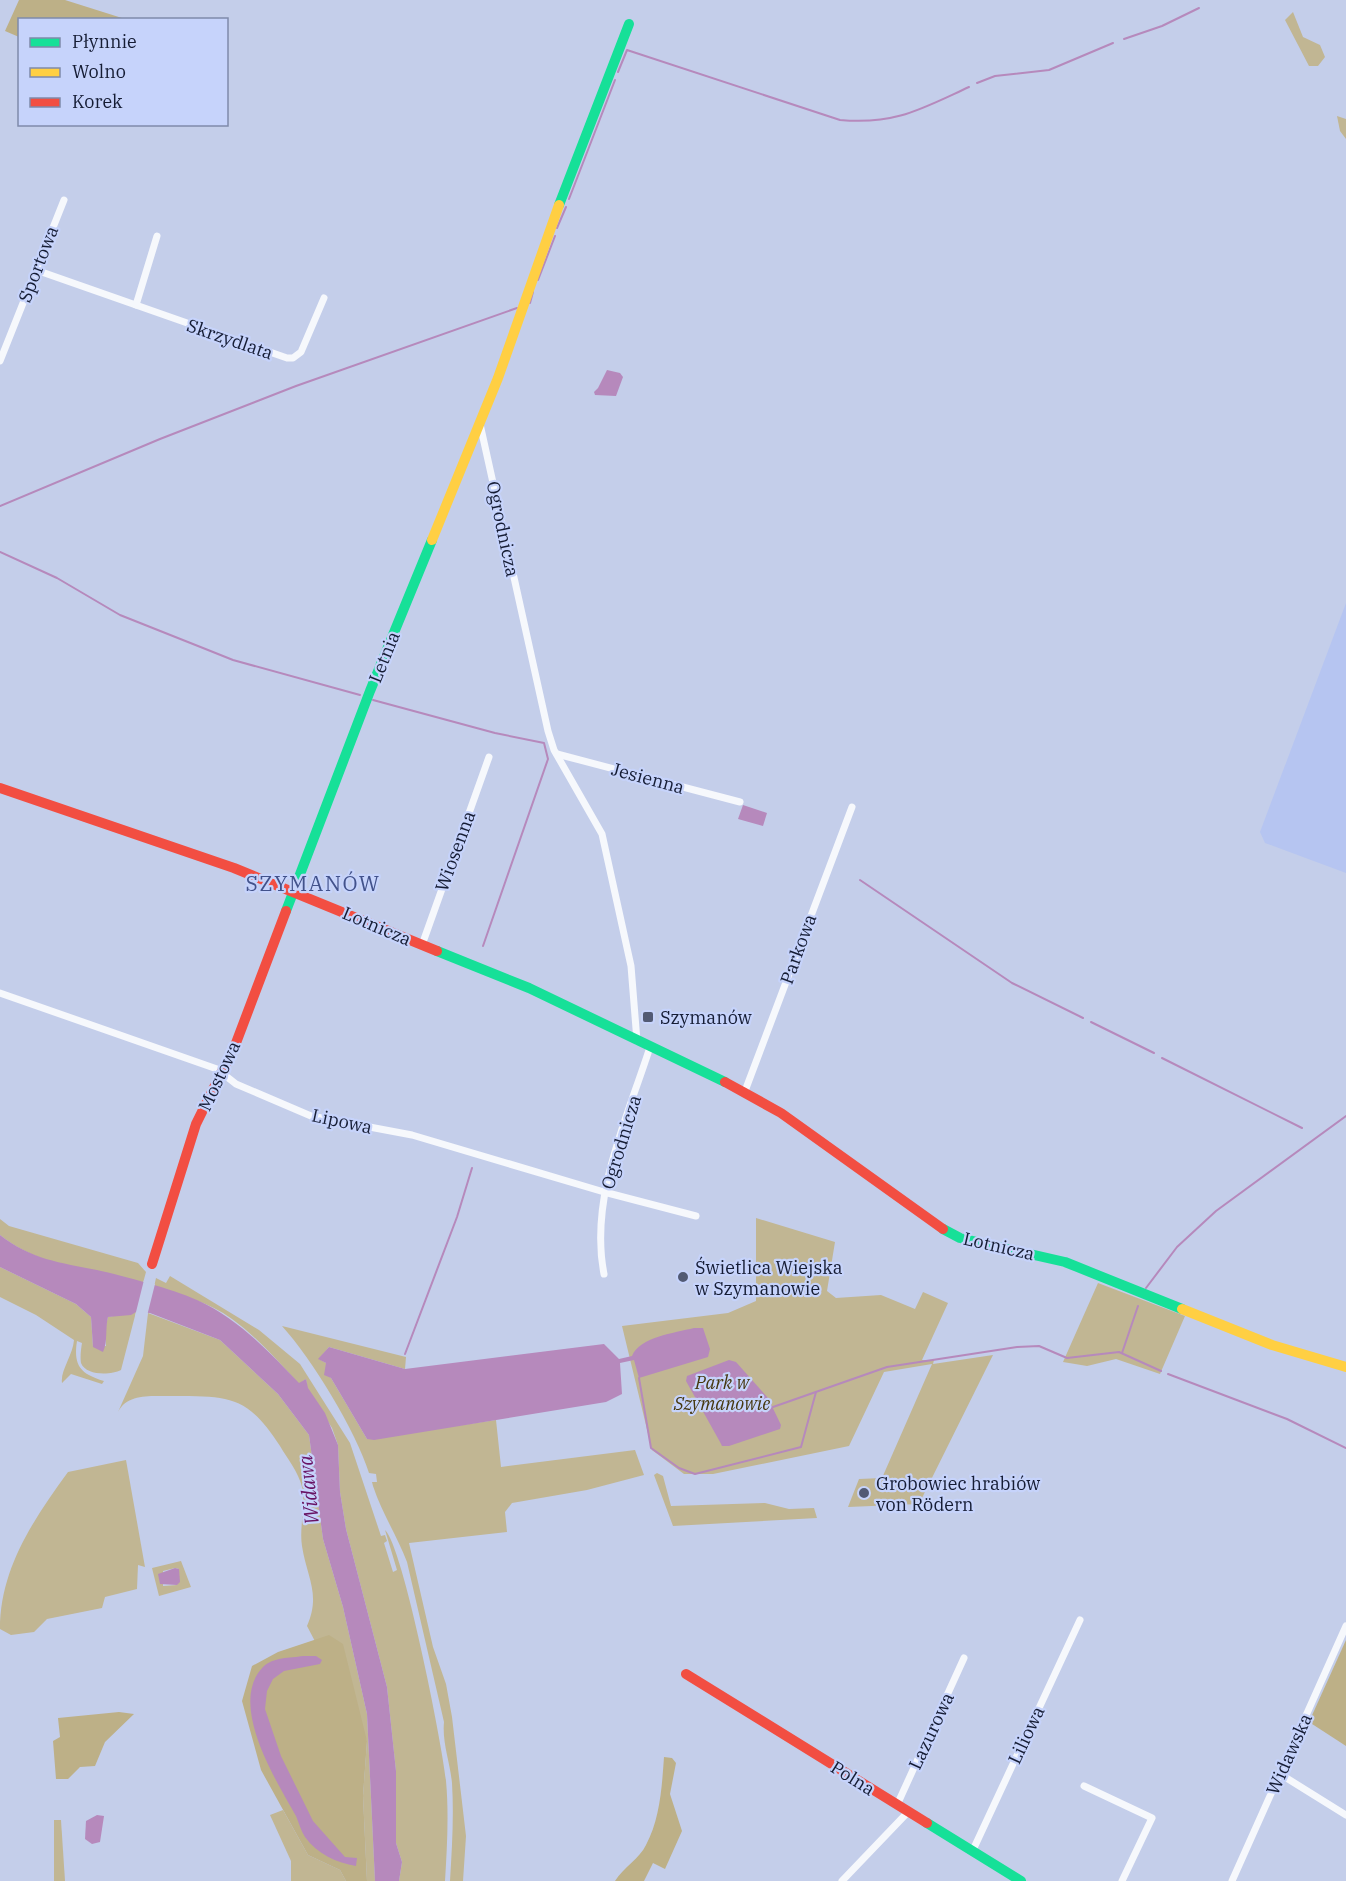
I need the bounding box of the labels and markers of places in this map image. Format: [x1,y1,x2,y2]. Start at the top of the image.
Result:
place label: Szymanów [660,1006,752,1029]
marker: Szymanów [641,1010,655,1024]
place label: Świetlica Wiejska w Szymanowie [695,1256,843,1300]
marker: Świetlica Wiejska w Szymanowie [676,1270,690,1284]
place label: Grobowiec hrabiów von Rödern [876,1472,1040,1516]
marker: Grobowiec hrabiów von Rödern [857,1486,871,1500]

